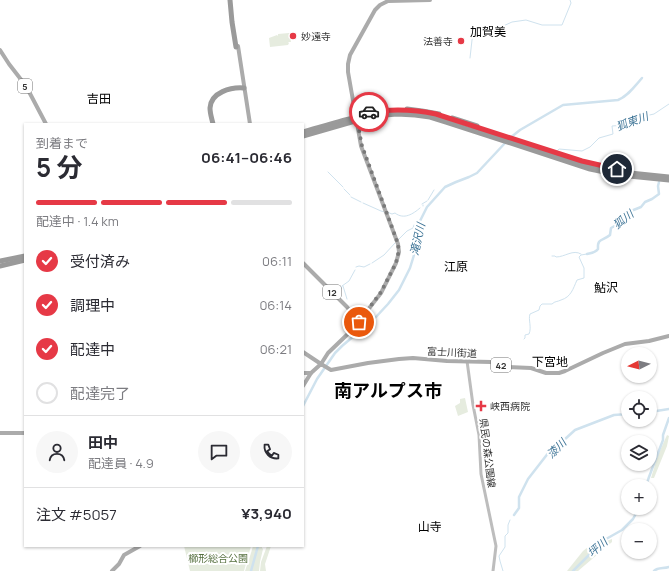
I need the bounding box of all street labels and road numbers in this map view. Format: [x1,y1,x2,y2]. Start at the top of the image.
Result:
road number: 5 [18,79,32,93]
road number: 12 [323,285,341,299]
street label: 富士川街道 [427,344,477,360]
road number: 42 [491,358,511,372]
street label: 県民の森公園線 [477,417,499,489]

